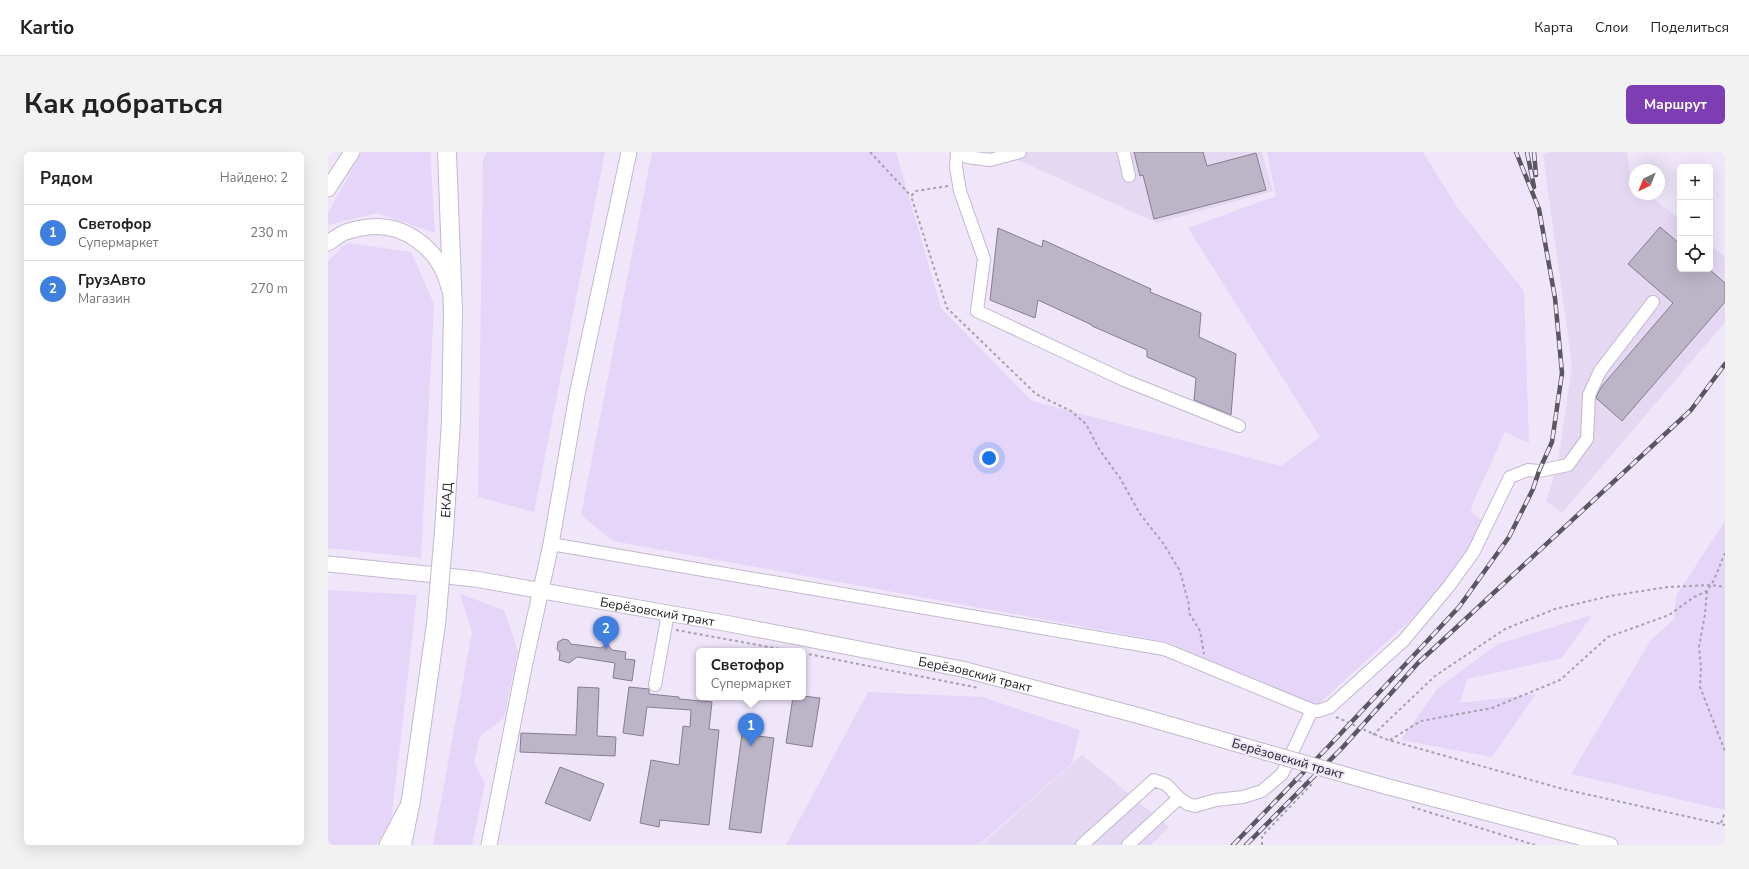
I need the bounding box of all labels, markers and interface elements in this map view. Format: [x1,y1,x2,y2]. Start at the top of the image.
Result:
text: Kartio [20,15,74,41]
text: Карта [1534,18,1573,37]
text: Слои [1595,18,1629,37]
text: Поделиться [1651,18,1729,37]
text: Как добраться [24,85,223,123]
button: Маршрут [1626,85,1725,124]
north arrow [1629,164,1665,200]
map controls [1677,164,1713,272]
button: + [1677,164,1713,200]
text: Рядом [40,167,93,190]
text: Найдено: 2 [220,169,288,187]
button: − [1677,200,1713,236]
text: Светофор [78,214,152,234]
text: 1 [49,224,57,242]
text: 230 m [250,224,288,242]
text: Супермаркет [78,234,159,252]
button: locate [1677,236,1713,272]
text: ГрузАвто [78,270,146,290]
text: 2 [49,280,57,298]
text: 270 m [250,280,288,298]
text: Магазин [78,290,130,308]
your location [979,448,999,468]
street label: ЕКАД [437,482,457,518]
street label: Берёзовский тракт [599,593,716,631]
pin: 2 [593,616,619,649]
popup [696,648,806,700]
street label: Берёзовский тракт [917,653,1034,697]
text: Светофор [711,655,784,675]
text: Супермаркет [711,675,791,693]
pin: 1 [738,713,764,746]
street label: Берёзовский тракт [1230,734,1346,784]

